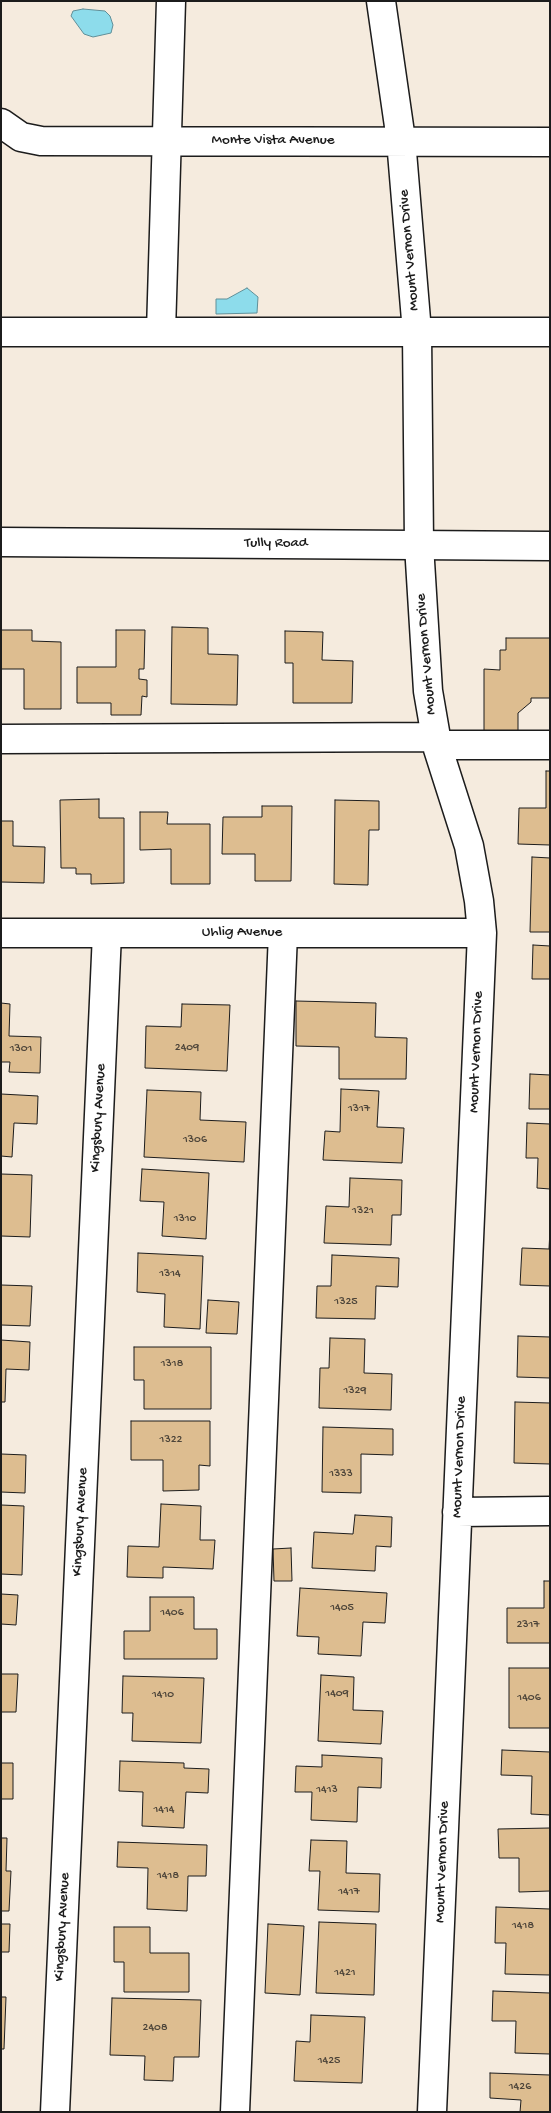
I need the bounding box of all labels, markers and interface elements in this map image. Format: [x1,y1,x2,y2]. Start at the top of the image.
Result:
street label: Monte Vista Avenue [212,132,334,150]
street label: Mount Vernon Drive [396,189,424,311]
street label: Tully Road [244,535,308,553]
street label: Mount Vernon Drive [413,593,441,715]
street label: Uhlig Avenue [202,924,282,942]
street label: Mount Vernon Drive [466,991,488,1113]
house number: 2409 [175,1041,199,1055]
house number: 1301 [10,1042,32,1056]
street label: Kingsbury Avenue [87,1063,111,1173]
house number: 1317 [348,1102,370,1116]
house number: 1306 [183,1133,207,1147]
house number: 1321 [352,1204,374,1218]
house number: 1310 [174,1212,196,1226]
house number: 1314 [159,1267,181,1281]
house number: 1325 [334,1295,358,1309]
house number: 1318 [161,1357,183,1371]
house number: 1329 [344,1384,366,1398]
street label: Mount Vernon Drive [449,1396,471,1518]
house number: 1322 [160,1433,182,1447]
street label: Kingsbury Avenue [69,1467,93,1577]
house number: 1333 [329,1467,353,1481]
house number: 1405 [330,1601,354,1615]
house number: 1406 [160,1606,184,1620]
house number: 2317 [516,1618,540,1632]
house number: 1409 [325,1687,349,1701]
house number: 1410 [152,1688,174,1702]
house number: 1406 [517,1691,541,1705]
house number: 1413 [316,1783,338,1797]
street label: Mount Vernon Drive [432,1801,454,1923]
house number: 1414 [153,1803,175,1817]
house number: 1418 [157,1869,179,1883]
street label: Kingsbury Avenue [51,1872,75,1982]
house number: 1417 [338,1885,360,1899]
house number: 1418 [512,1919,534,1933]
house number: 1421 [334,1966,356,1980]
house number: 2408 [143,2021,167,2035]
house number: 1425 [318,2054,340,2068]
house number: 1426 [509,2080,531,2094]

